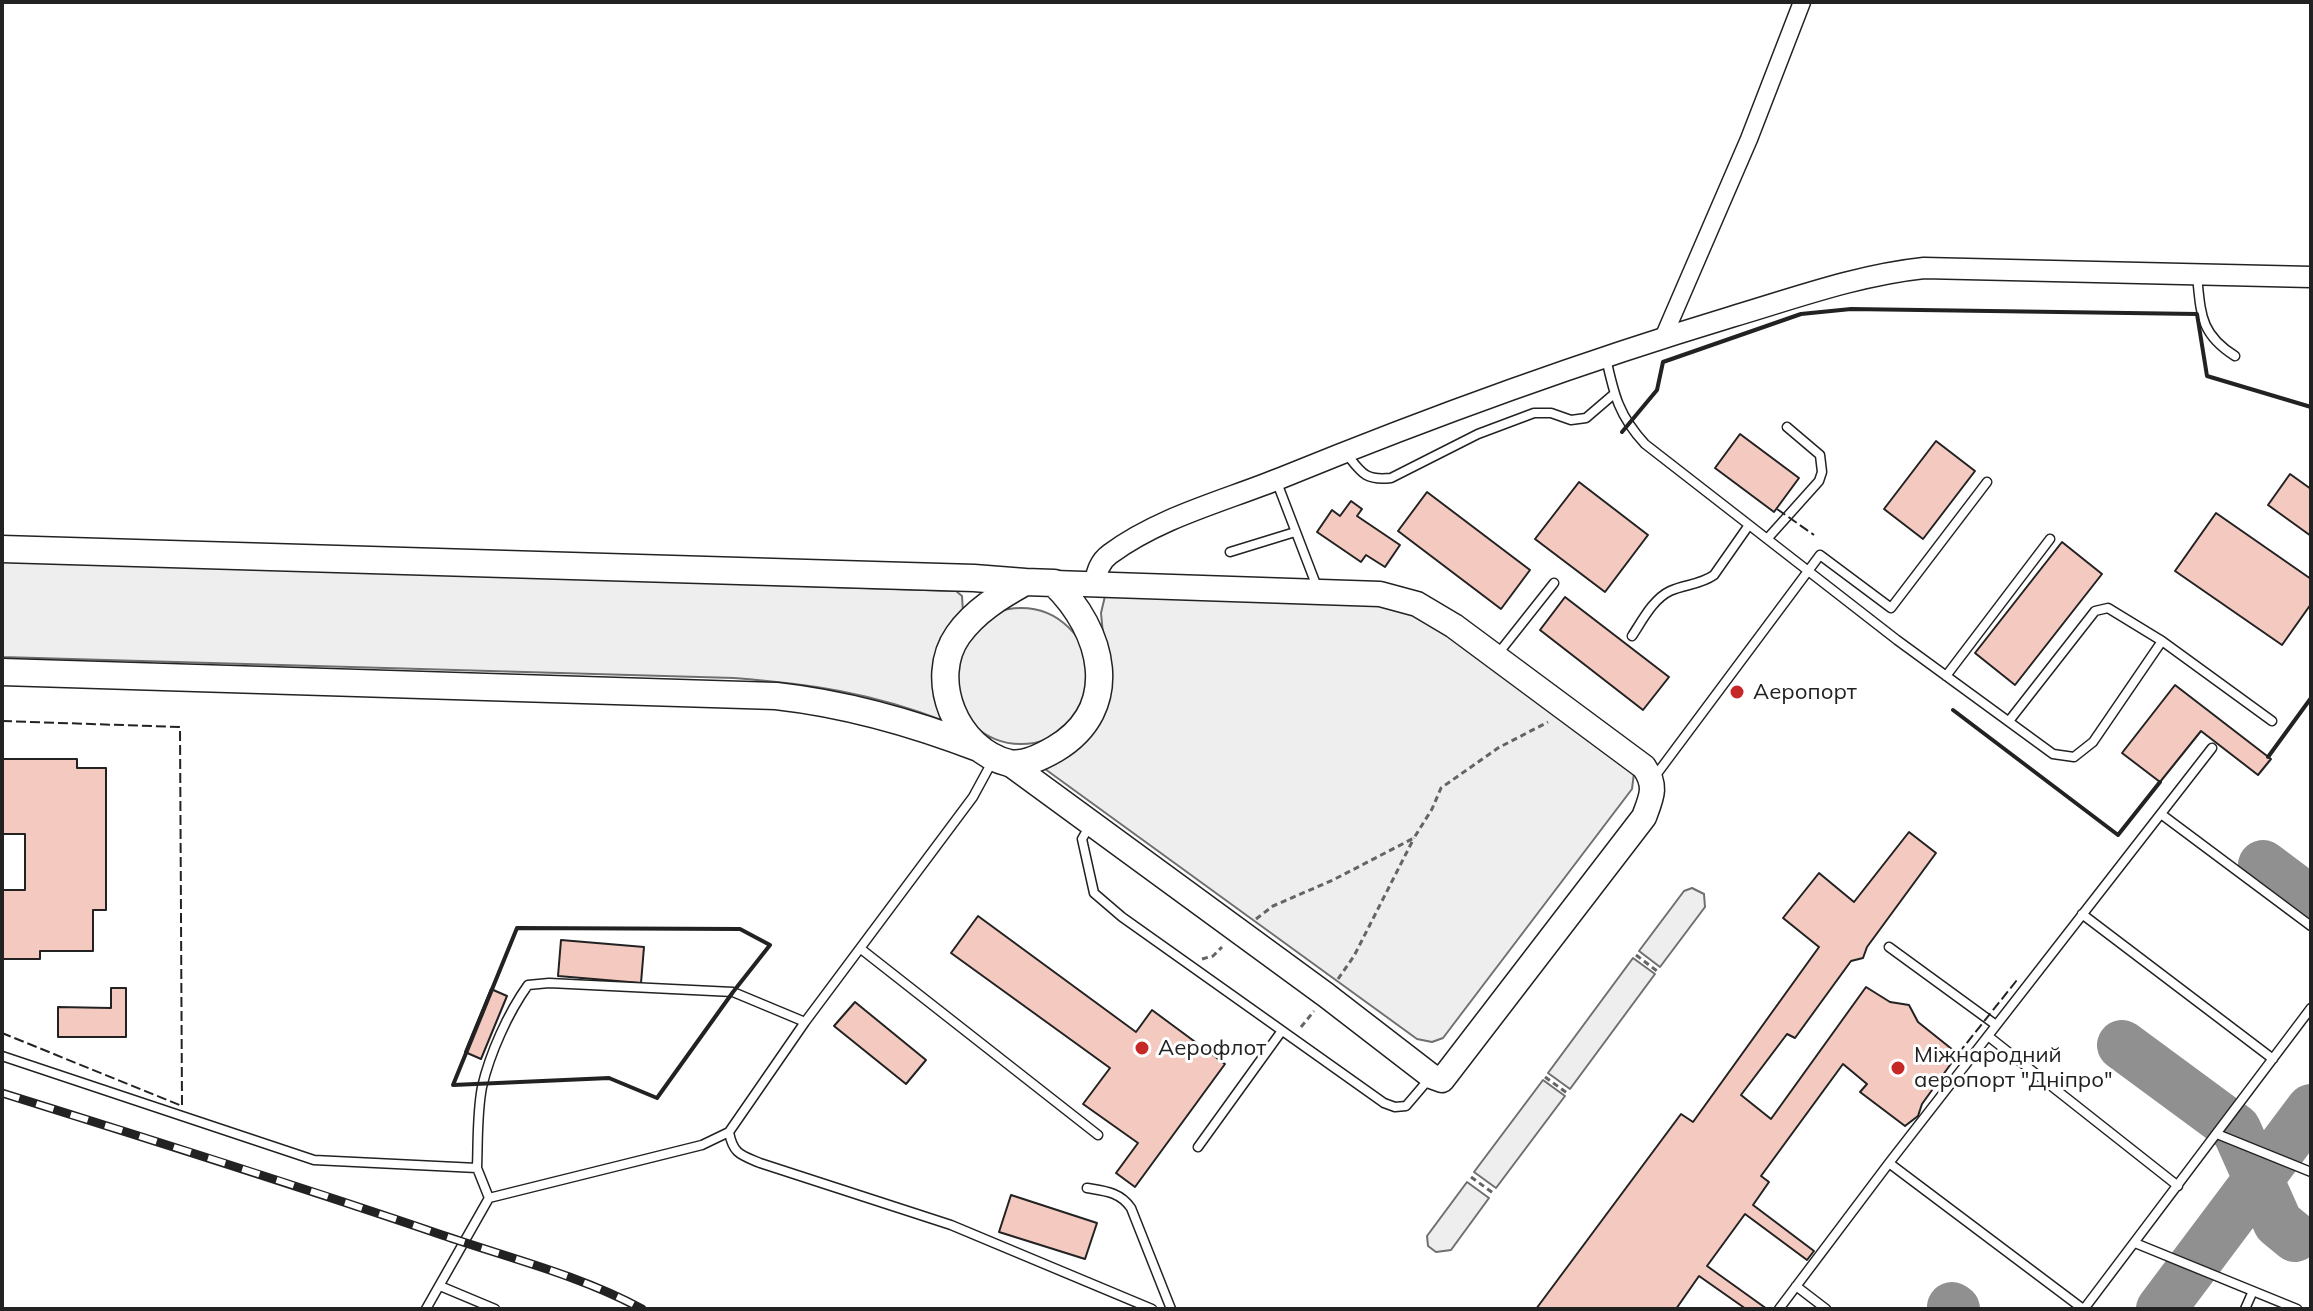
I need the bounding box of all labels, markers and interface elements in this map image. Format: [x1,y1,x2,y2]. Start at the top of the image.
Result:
place label: Аеропорт [1753,679,1857,705]
marker: Аеропорт [1728,683,1746,701]
place label: Аерофлот [1158,1035,1266,1061]
marker: Аерофлот [1133,1039,1151,1057]
place label: Міжнародний аеропорт "Дніпро" [1914,1042,2113,1094]
marker: Міжнародний аеропорт "Дніпро" [1889,1059,1907,1077]

